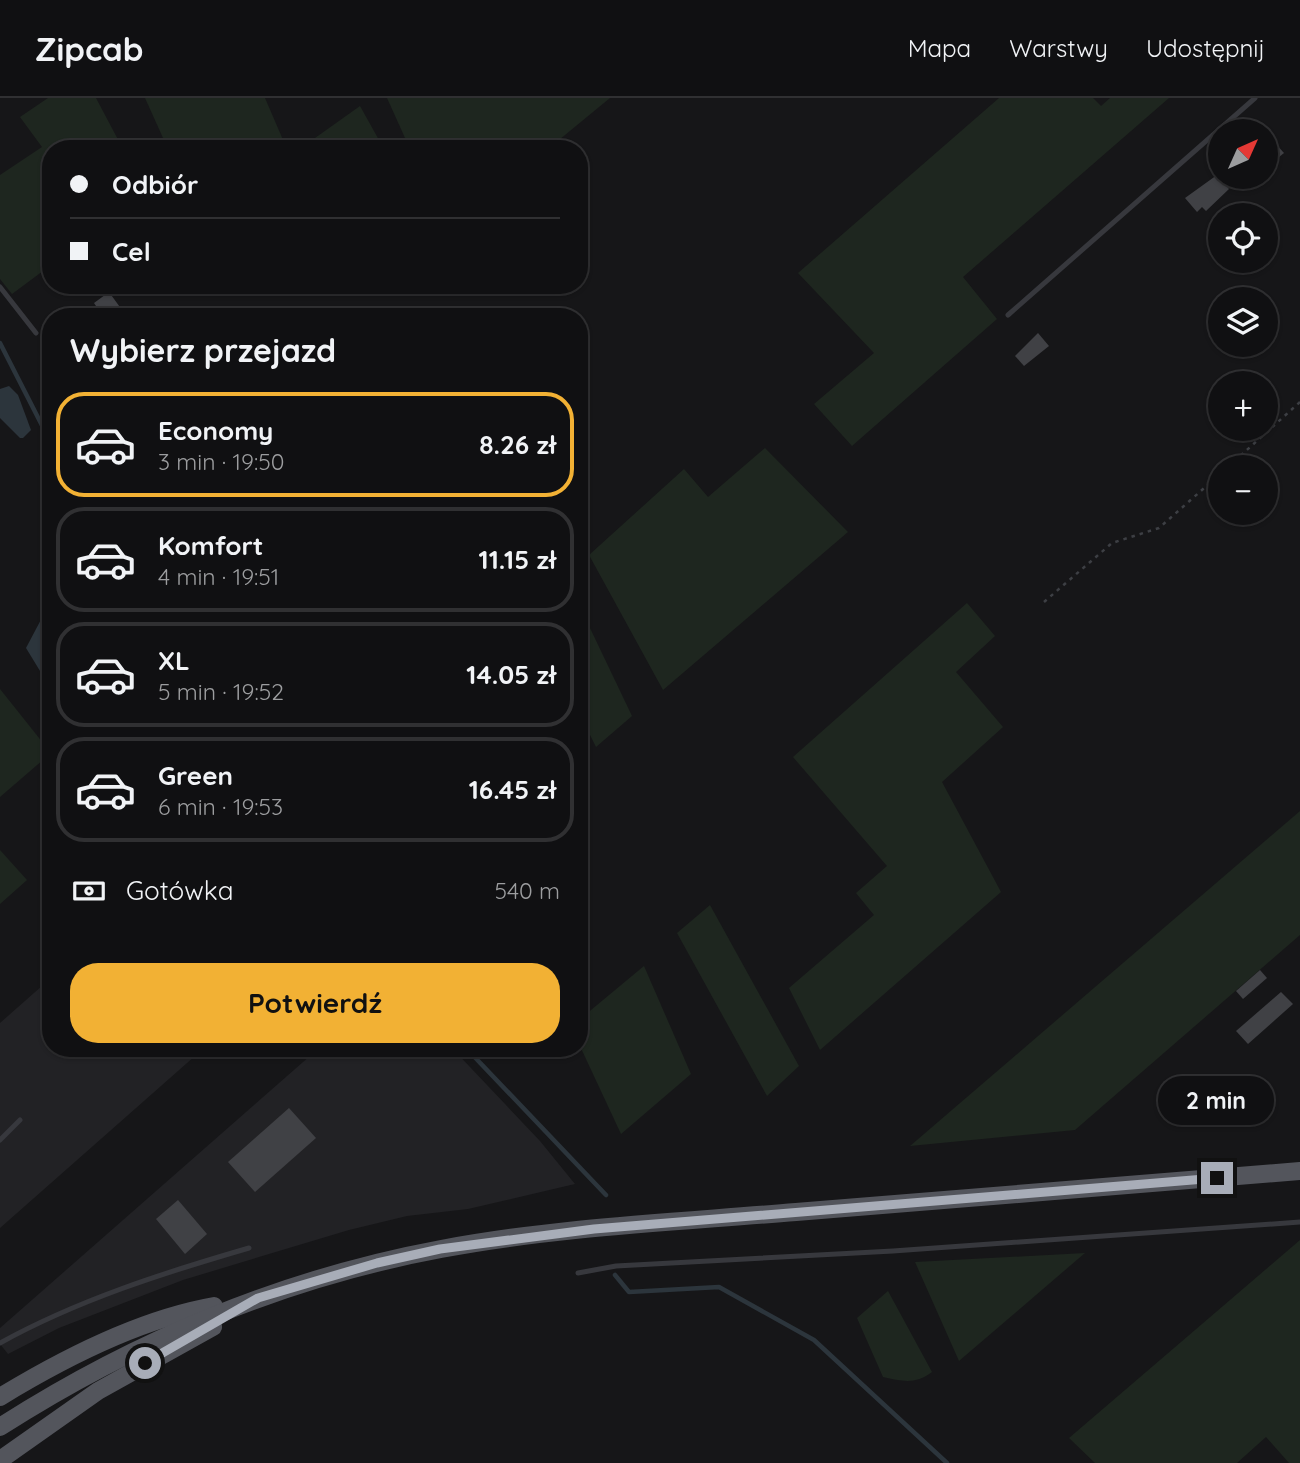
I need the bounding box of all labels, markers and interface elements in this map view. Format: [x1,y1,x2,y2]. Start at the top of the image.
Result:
text: Zipcab [35,28,144,69]
text: Mapa [908,33,971,63]
text: Warstwy [1009,33,1108,63]
text: Udostępnij [1146,33,1265,63]
north arrow [1208,119,1278,189]
map controls [1208,119,1278,525]
text: Odbiór [112,168,198,201]
button: locate [1208,203,1278,273]
text: Cel [112,235,151,268]
button: layers [1208,287,1278,357]
text: Wybierz przejazd [70,330,336,370]
button: + [1208,371,1278,441]
icon: car [74,413,137,476]
text: Economy [158,414,273,447]
text: 8.26 zł [479,428,556,461]
text: 3 min · 19:50 [158,447,284,476]
button: − [1208,455,1278,525]
icon: car [74,528,137,591]
text: Komfort [158,529,263,562]
text: 11.15 zł [479,543,556,576]
text: 4 min · 19:51 [158,562,279,591]
icon: car [74,643,137,706]
text: XL [158,644,190,677]
text: 14.05 zł [466,658,556,691]
text: 5 min · 19:52 [158,677,284,706]
icon: car [74,758,137,821]
text: Green [158,759,233,792]
text: 16.45 zł [469,773,556,806]
text: 6 min · 19:53 [158,792,283,821]
icon: cash [70,872,108,910]
text: Gotówka [126,874,233,907]
text: 540 m [494,876,560,905]
button: Potwierdź [70,963,560,1043]
callout: 2 min [1159,1076,1275,1126]
text: 2 min [1186,1086,1246,1115]
route end [1201,1162,1233,1194]
route start [129,1347,161,1379]

